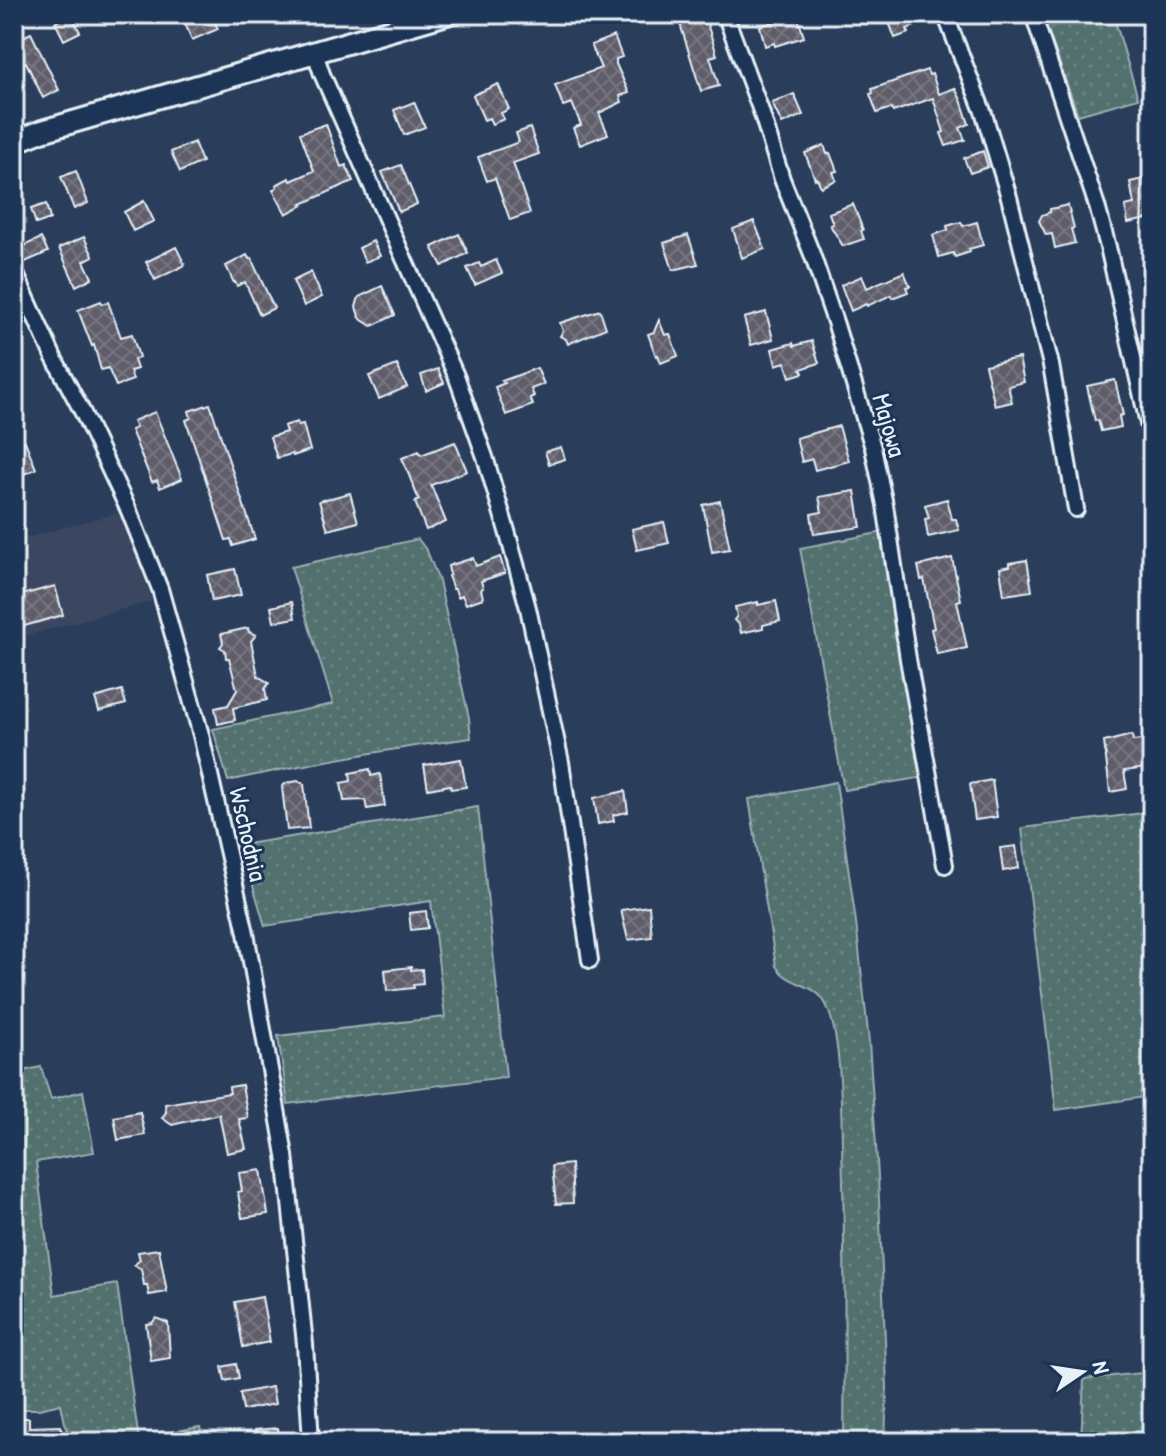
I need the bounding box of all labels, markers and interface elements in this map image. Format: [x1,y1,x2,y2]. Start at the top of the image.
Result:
street label: Majowa [864,389,916,461]
street label: Wschodnia [221,784,277,884]
north arrow [1042,1332,1122,1412]
text: N [1086,1358,1117,1377]

